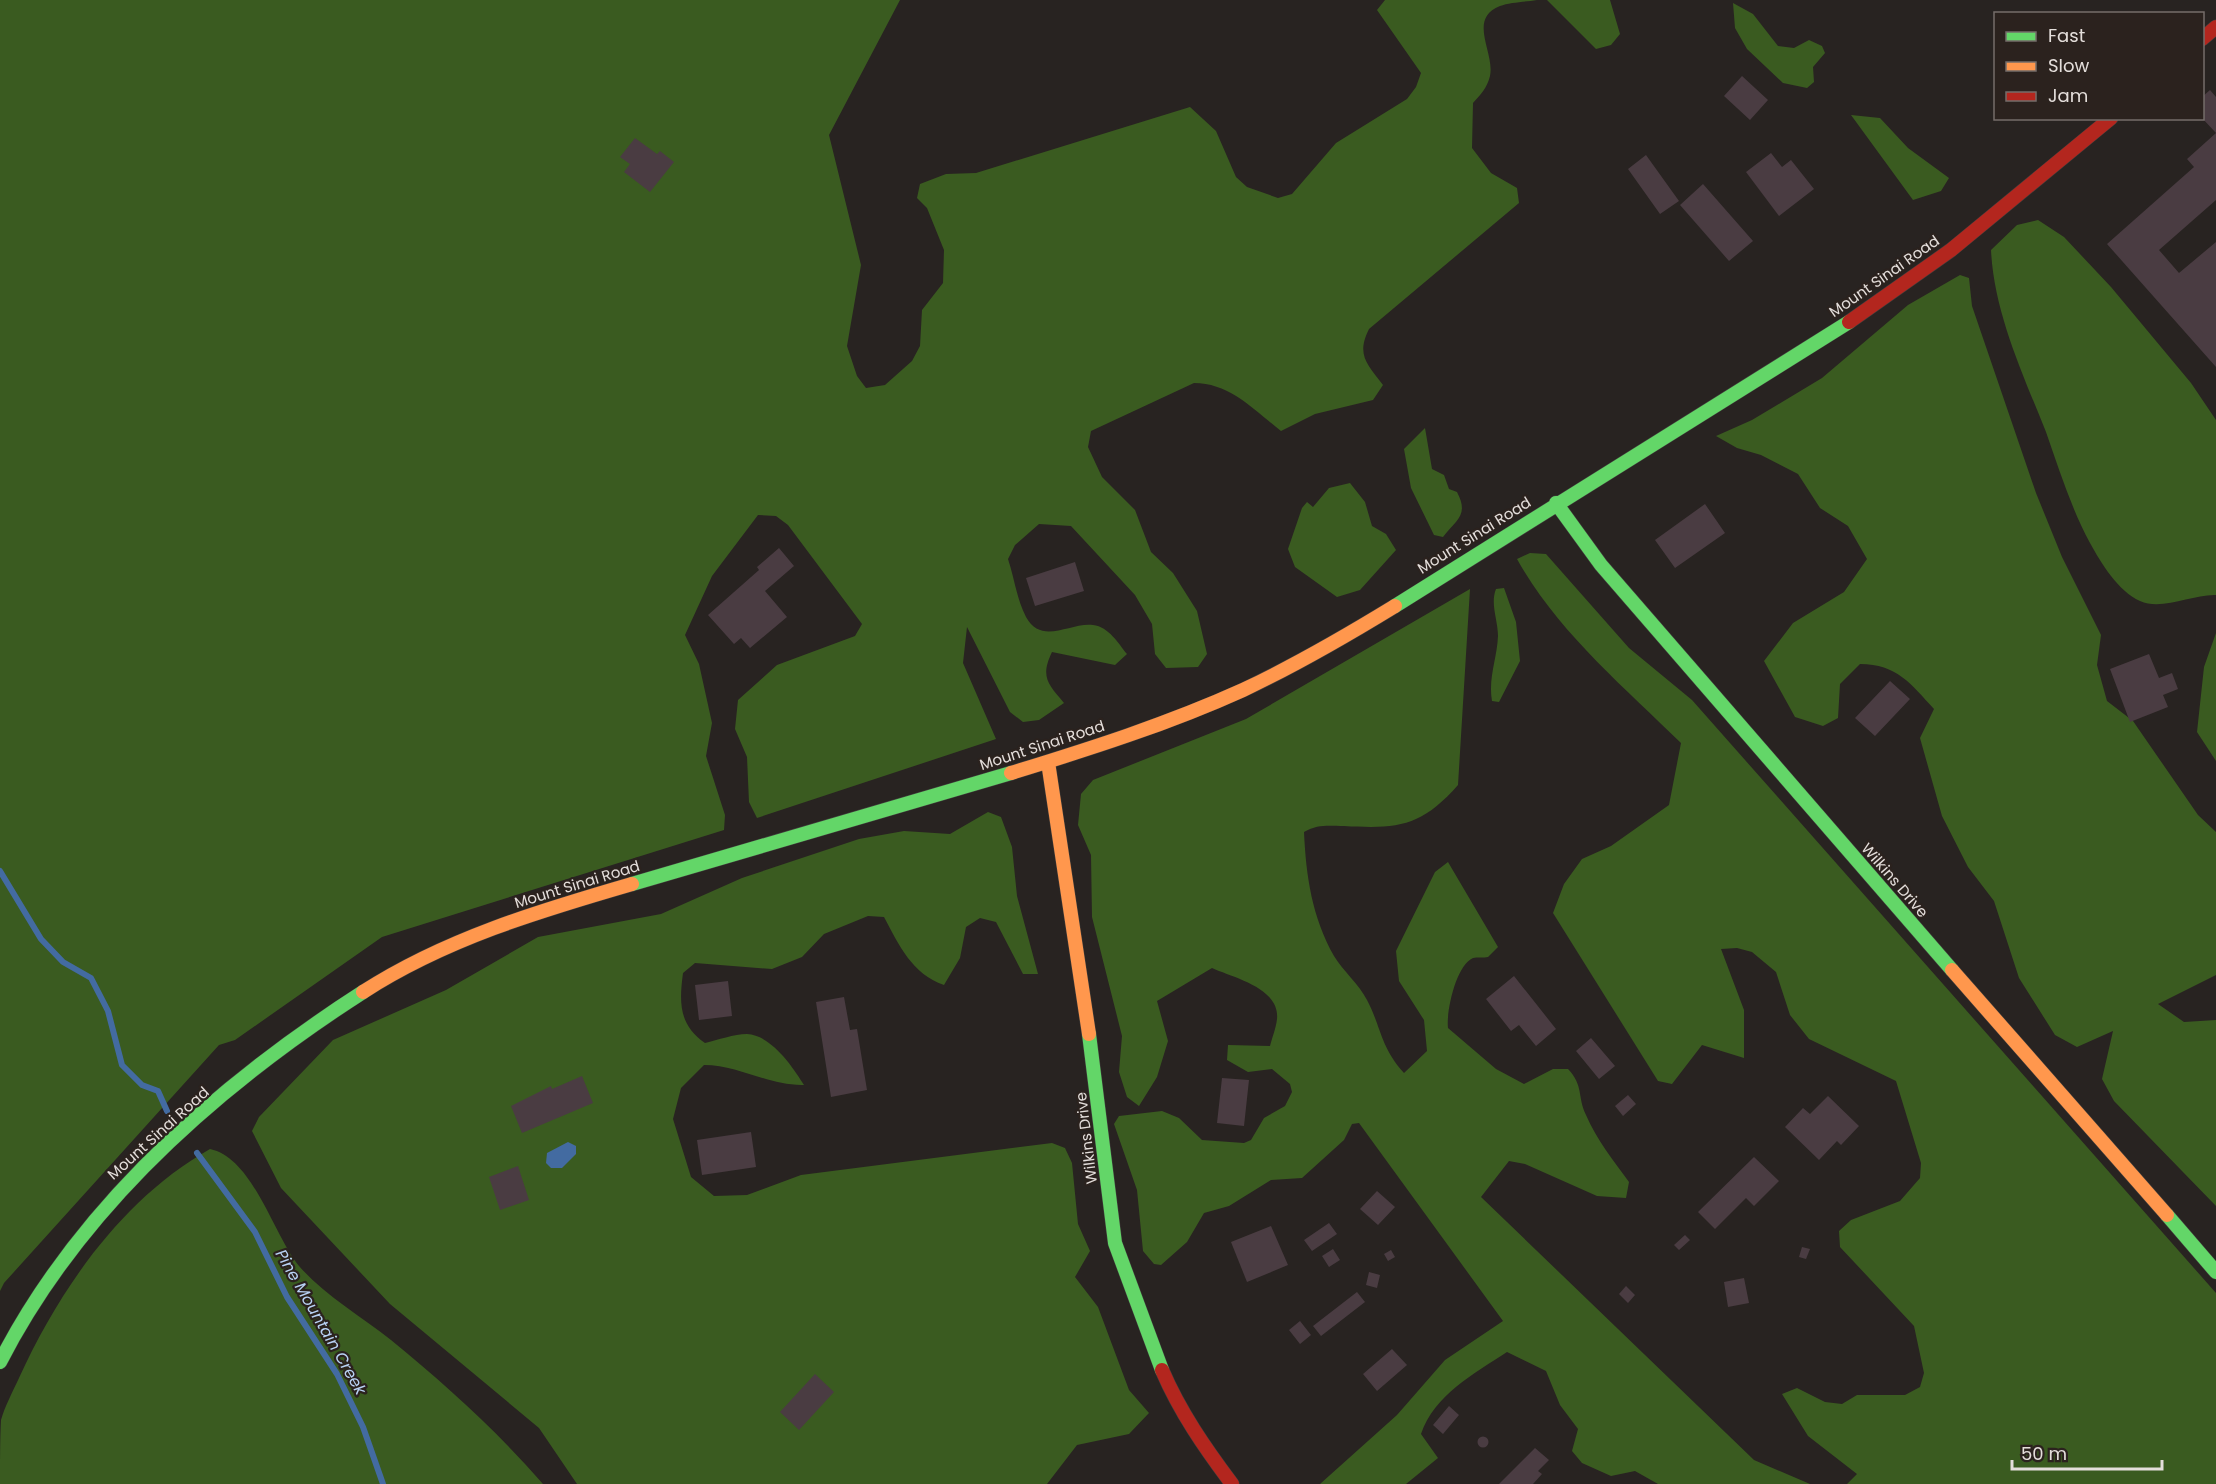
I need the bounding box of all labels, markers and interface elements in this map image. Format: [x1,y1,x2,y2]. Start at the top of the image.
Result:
legend [1994,12,2204,120]
text: Fast [2048,23,2085,48]
text: Slow [2048,53,2090,78]
text: Jam [2048,83,2088,108]
street label: Mount Sinai Road [1825,230,1943,322]
street label: Mount Sinai Road [1413,492,1535,578]
street label: Mount Sinai Road [977,715,1107,775]
street label: Wilkins Drive [1857,838,1933,922]
street label: Mount Sinai Road [512,855,642,913]
street label: Mount Sinai Road [103,1082,213,1184]
street label: Wilkins Drive [1070,1091,1102,1185]
water label: Pine Mountain Creek [270,1245,372,1400]
scale bar [2012,1433,2162,1471]
text: 50 m [2021,1441,2067,1466]

